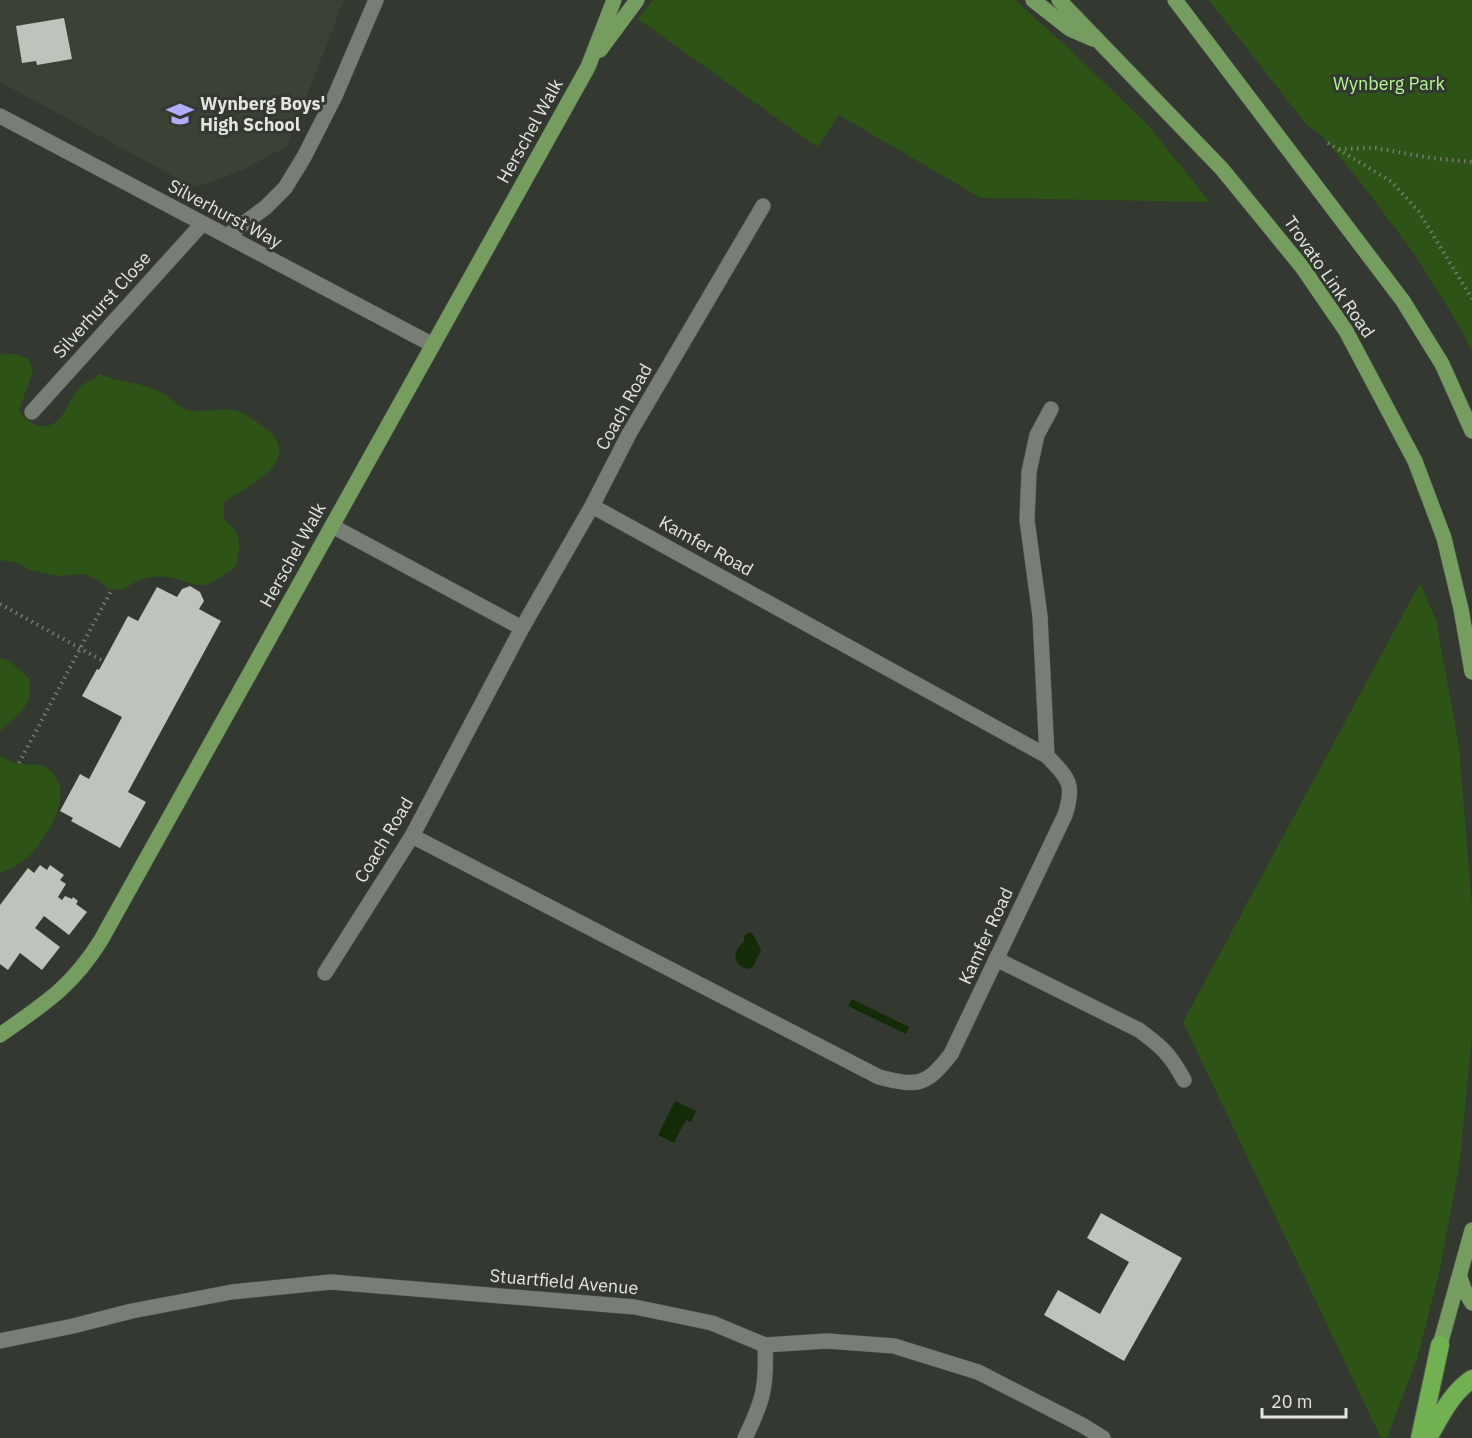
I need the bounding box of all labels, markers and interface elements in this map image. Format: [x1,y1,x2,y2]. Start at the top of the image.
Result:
park label: Wynberg Park [1333,72,1445,95]
street label: Herschel Walk [491,74,568,187]
place label: Wynberg Boys' High School [200,92,325,136]
school or university icon: Wynberg Boys' High School [165,99,195,129]
street label: Silverhurst Way [164,174,286,253]
street label: Trovato Link Road [1279,211,1380,342]
street label: Silverhurst Close [48,246,156,363]
street label: Coach Road [590,359,657,454]
street label: Herschel Walk [254,498,331,611]
street label: Kamfer Road [655,510,757,581]
street label: Coach Road [349,793,418,887]
street label: Kamfer Road [953,884,1018,988]
street label: Stuartfield Avenue [489,1264,639,1299]
scale bar [1262,1381,1346,1419]
text: 20 m [1271,1390,1313,1413]

